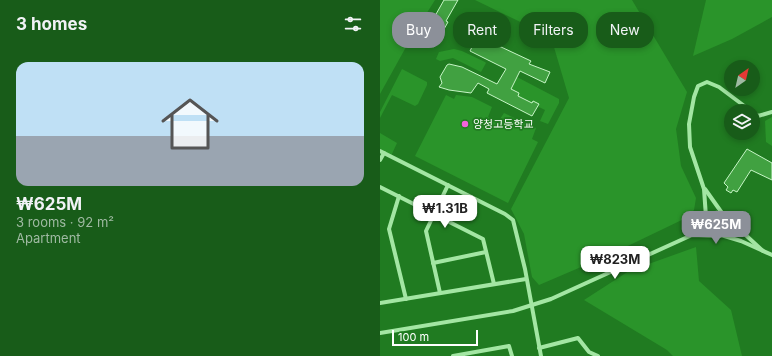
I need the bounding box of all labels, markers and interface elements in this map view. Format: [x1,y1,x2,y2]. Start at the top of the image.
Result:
chip: Buy [392,12,445,48]
chip: Rent [453,12,511,48]
chip: Filters [519,12,588,48]
chip: New [596,12,654,48]
icon: filters [342,13,364,35]
text: 3 homes [16,14,87,34]
north arrow [724,60,760,96]
map controls [724,60,760,140]
icon: home [154,88,226,160]
button: layers [724,104,760,140]
place label: 양청고등학교 [473,117,534,131]
marker: 양청고등학교 [460,119,470,129]
text: ₩625M [16,194,82,214]
pin: ₩1.31B [412,195,478,229]
text: ₩1.31B [422,200,468,216]
pin: ₩625M [688,211,744,245]
text: 3 rooms · 92 m² [16,214,114,230]
text: ₩625M [691,216,741,232]
text: Apartment [16,230,81,246]
pin: ₩823M [587,246,643,280]
text: ₩823M [590,251,640,267]
scale bar [392,328,478,347]
text: 100 m [398,330,429,344]

